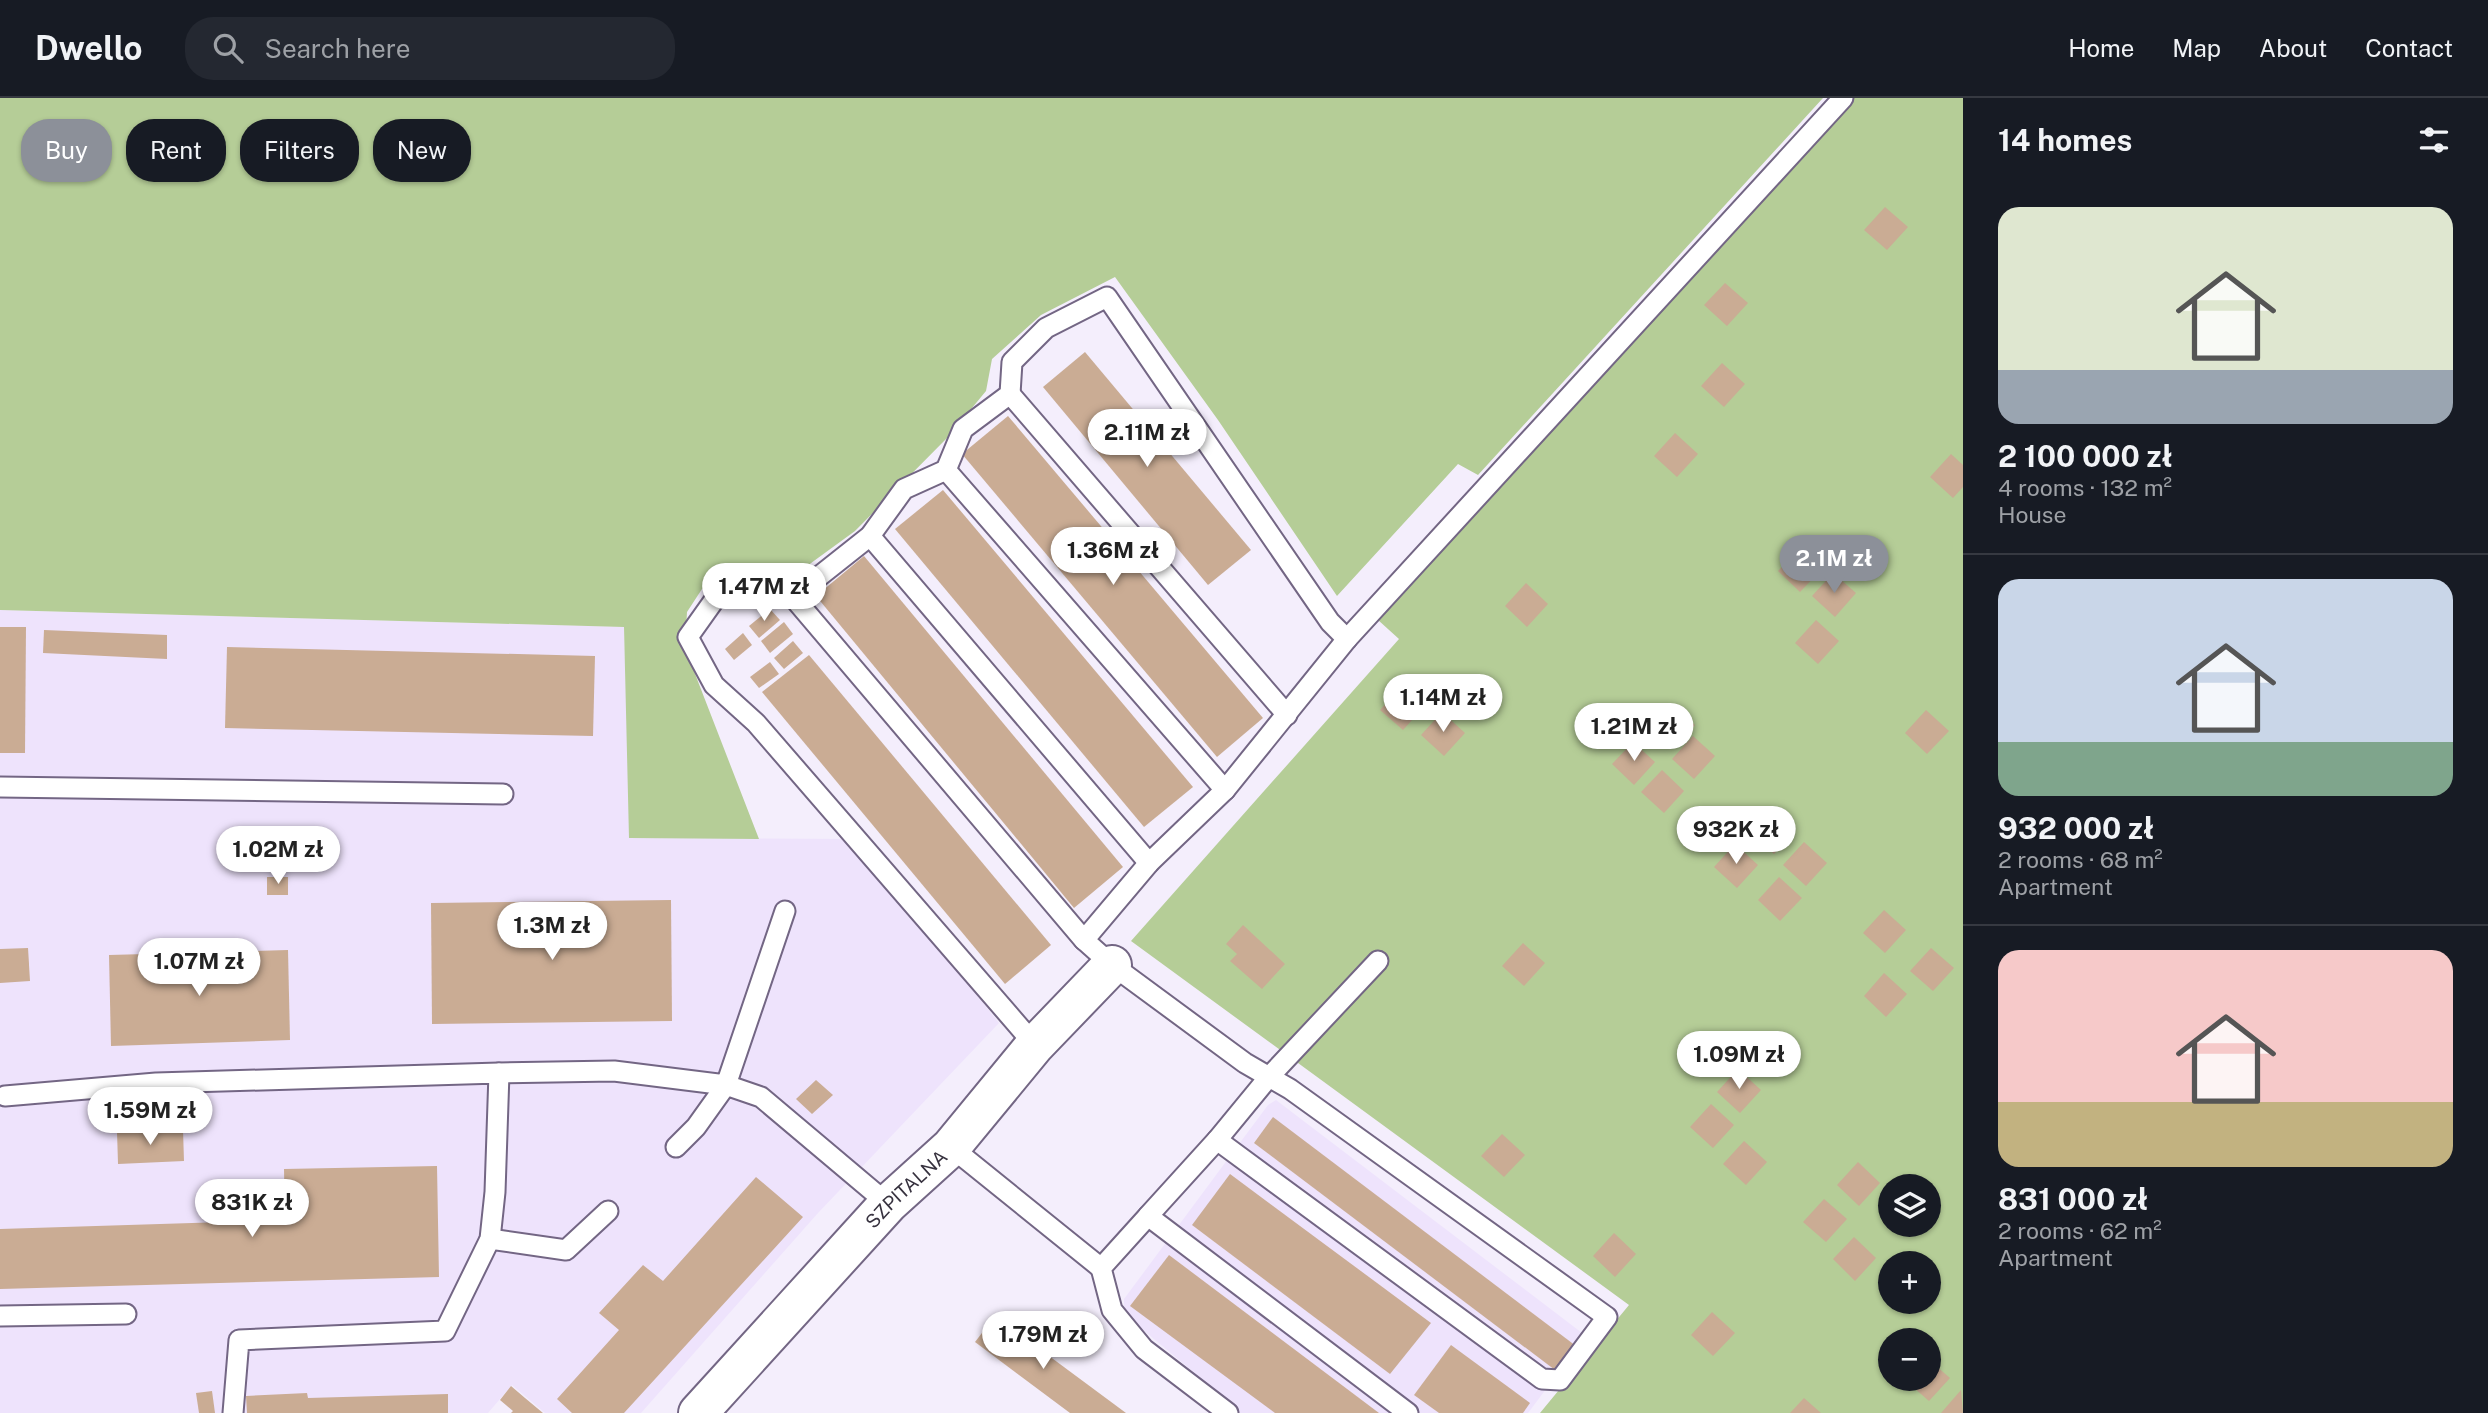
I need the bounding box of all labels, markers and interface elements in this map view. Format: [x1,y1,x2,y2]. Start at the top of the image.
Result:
search box [185,17,675,80]
text: Dwello [35,29,143,67]
icon: search [209,29,247,67]
text: Search here [265,33,411,64]
text: Home [2068,34,2134,62]
text: Map [2172,34,2221,62]
text: About [2259,34,2327,62]
text: Contact [2365,34,2453,62]
chip: Buy [21,119,112,182]
chip: Rent [126,119,226,182]
chip: Filters [240,119,359,182]
chip: New [373,119,471,182]
icon: filters [2415,121,2453,159]
text: 14 homes [1998,122,2132,158]
icon: home [2163,253,2289,379]
pin: 2.11M zł [1075,410,1219,469]
text: 2.11M zł [1104,418,1190,445]
text: 2 100 000 zł [1998,438,2173,474]
text: 4 rooms · 132 m² [1998,474,2172,501]
text: House [1998,501,2066,528]
pin: 1.36M zł [1041,528,1185,587]
text: 1.36M zł [1067,536,1159,563]
pin: 2.1M zł [1769,536,1899,595]
text: 2.1M zł [1796,544,1872,571]
pin: 1.47M zł [692,564,836,623]
text: 1.47M zł [718,572,810,599]
icon: home [2163,625,2289,751]
pin: 1.14M zł [1371,674,1515,734]
text: 1.14M zł [1399,683,1487,710]
pin: 1.21M zł [1562,704,1706,763]
text: 1.21M zł [1590,712,1678,739]
pin: 932K zł [1671,806,1801,866]
text: 932 000 zł [1998,810,2154,846]
text: 932K zł [1693,815,1779,842]
pin: 1.02M zł [206,826,350,886]
text: 1.02M zł [232,835,324,862]
text: 2 rooms · 68 m² [1998,846,2163,873]
text: Apartment [1998,873,2113,900]
pin: 1.3M zł [487,902,617,962]
text: 1.3M zł [513,911,591,938]
pin: 1.07M zł [127,939,271,998]
text: 1.07M zł [153,947,245,974]
icon: home [2163,996,2289,1122]
pin: 1.09M zł [1667,1032,1811,1091]
text: 1.09M zł [1693,1040,1785,1067]
pin: 1.59M zł [78,1088,222,1147]
text: 1.59M zł [104,1096,196,1123]
street label: SZPITALNA [861,1145,951,1233]
map controls [1878,1174,1941,1391]
button: layers [1878,1174,1941,1237]
pin: 831K zł [187,1180,317,1239]
text: 831 000 zł [1998,1181,2148,1217]
text: 831K zł [211,1188,293,1215]
text: 2 rooms · 62 m² [1998,1217,2162,1244]
text: Apartment [1998,1244,2113,1271]
button: + [1878,1251,1941,1314]
pin: 1.79M zł [971,1312,1115,1371]
text: 1.79M zł [998,1320,1088,1347]
button: − [1878,1328,1941,1391]

